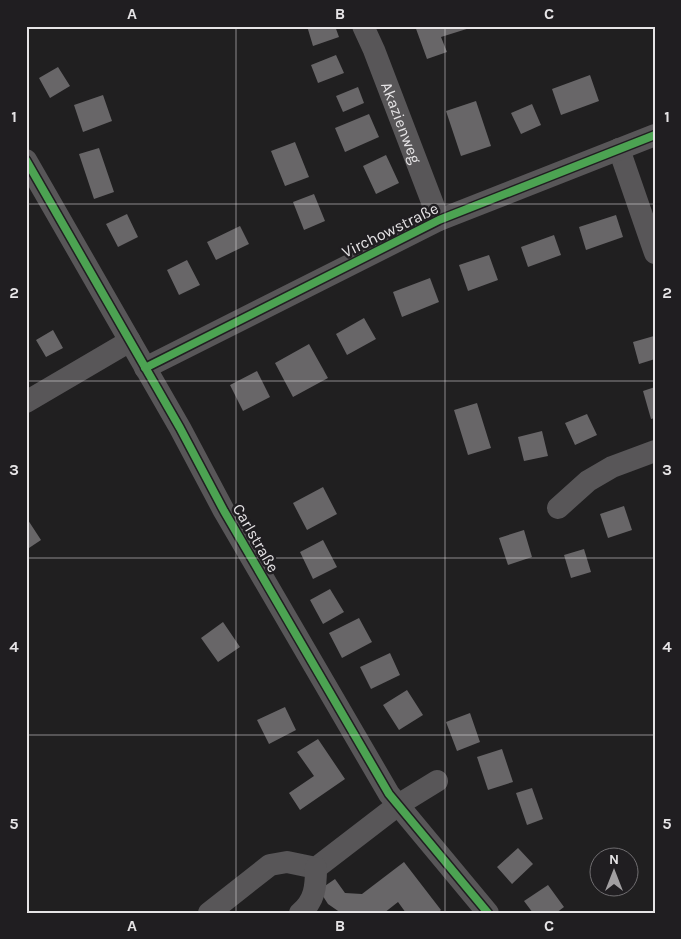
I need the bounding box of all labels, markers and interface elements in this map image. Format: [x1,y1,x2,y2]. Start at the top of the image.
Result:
text: A [127,4,137,23]
text: B [335,4,345,23]
text: C [544,4,554,23]
street label: Akazienweg [377,79,426,166]
text: 1 [11,107,17,126]
text: 1 [664,107,670,126]
street label: Virchowstraße [339,198,441,262]
text: 2 [9,283,19,302]
text: 2 [662,283,672,302]
text: 3 [9,460,19,479]
text: 3 [662,460,672,479]
street label: Carlstraße [229,500,283,576]
text: 4 [9,637,19,656]
text: 4 [662,637,672,656]
text: 5 [9,814,19,833]
text: 5 [662,814,672,833]
north arrow [588,846,638,896]
text: N [609,851,619,868]
text: A [127,916,137,935]
text: B [335,916,345,935]
text: C [544,916,554,935]

